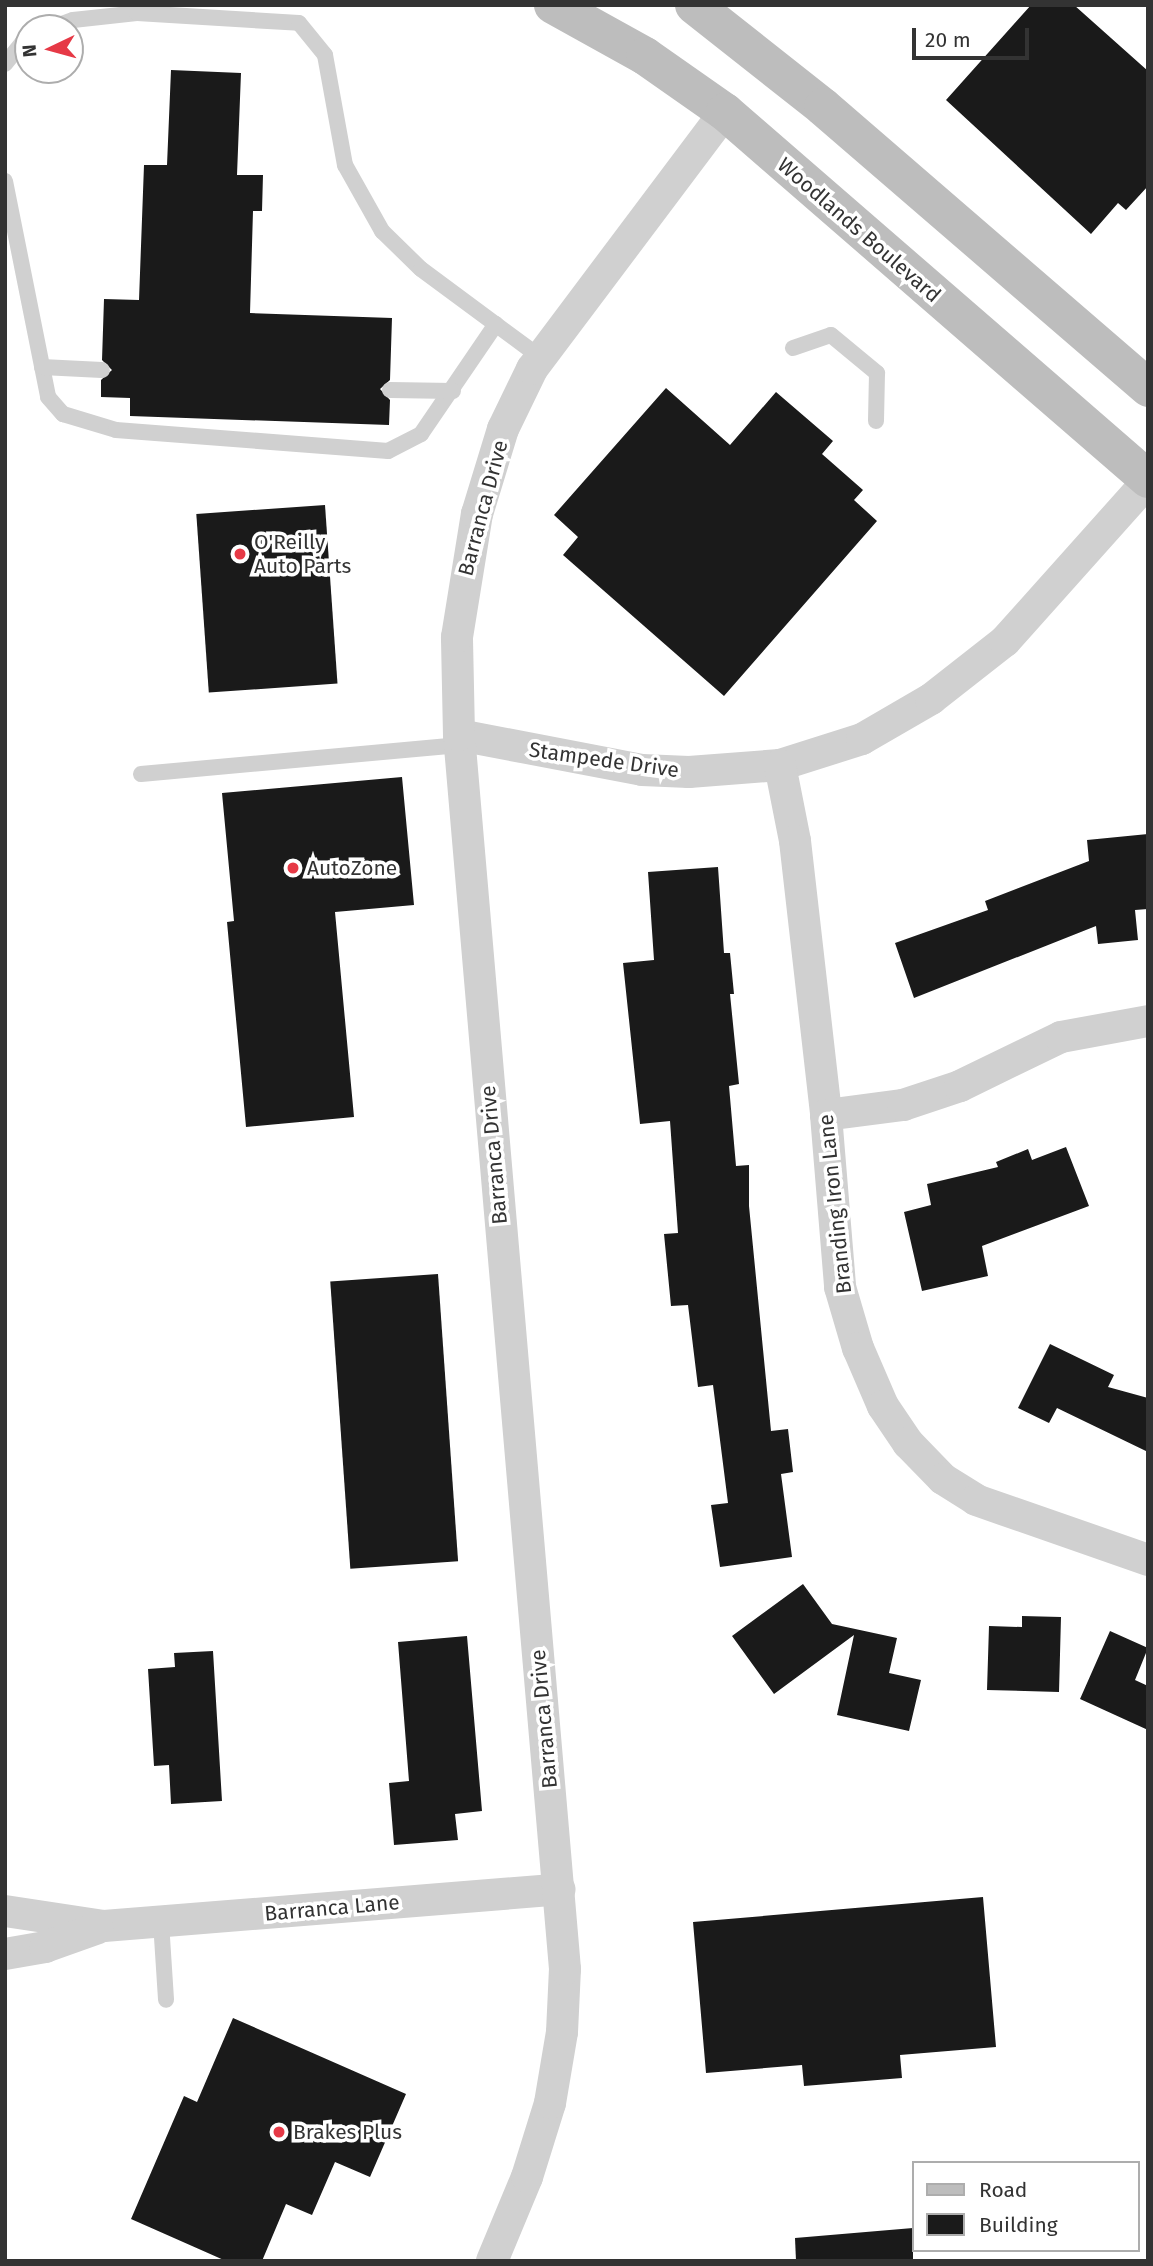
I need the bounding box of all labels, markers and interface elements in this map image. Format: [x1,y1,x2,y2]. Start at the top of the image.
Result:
north arrow [14,14,84,84]
scale bar [915,14,1032,58]
text: 20 m [925,27,971,53]
text: N [18,43,42,58]
street label: Woodlands Boulevard [772,152,946,308]
street label: Barranca Drive [453,437,513,579]
place label: O'Reilly Auto Parts [254,529,351,579]
marker: O'Reilly Auto Parts [232,546,248,562]
street label: Stampede Drive [527,737,681,783]
place label: AutoZone [307,855,397,881]
marker: AutoZone [285,860,301,876]
street label: Barranca Drive [475,1084,513,1226]
street label: Branding Iron Lane [813,1113,857,1295]
street label: Barranca Drive [525,1648,563,1790]
street label: Barranca Lane [263,1890,401,1926]
place label: Brakes Plus [293,2119,402,2145]
marker: Brakes Plus [271,2124,287,2140]
legend [912,2161,1139,2252]
text: Road [979,2177,1027,2203]
text: Building [979,2212,1058,2238]

